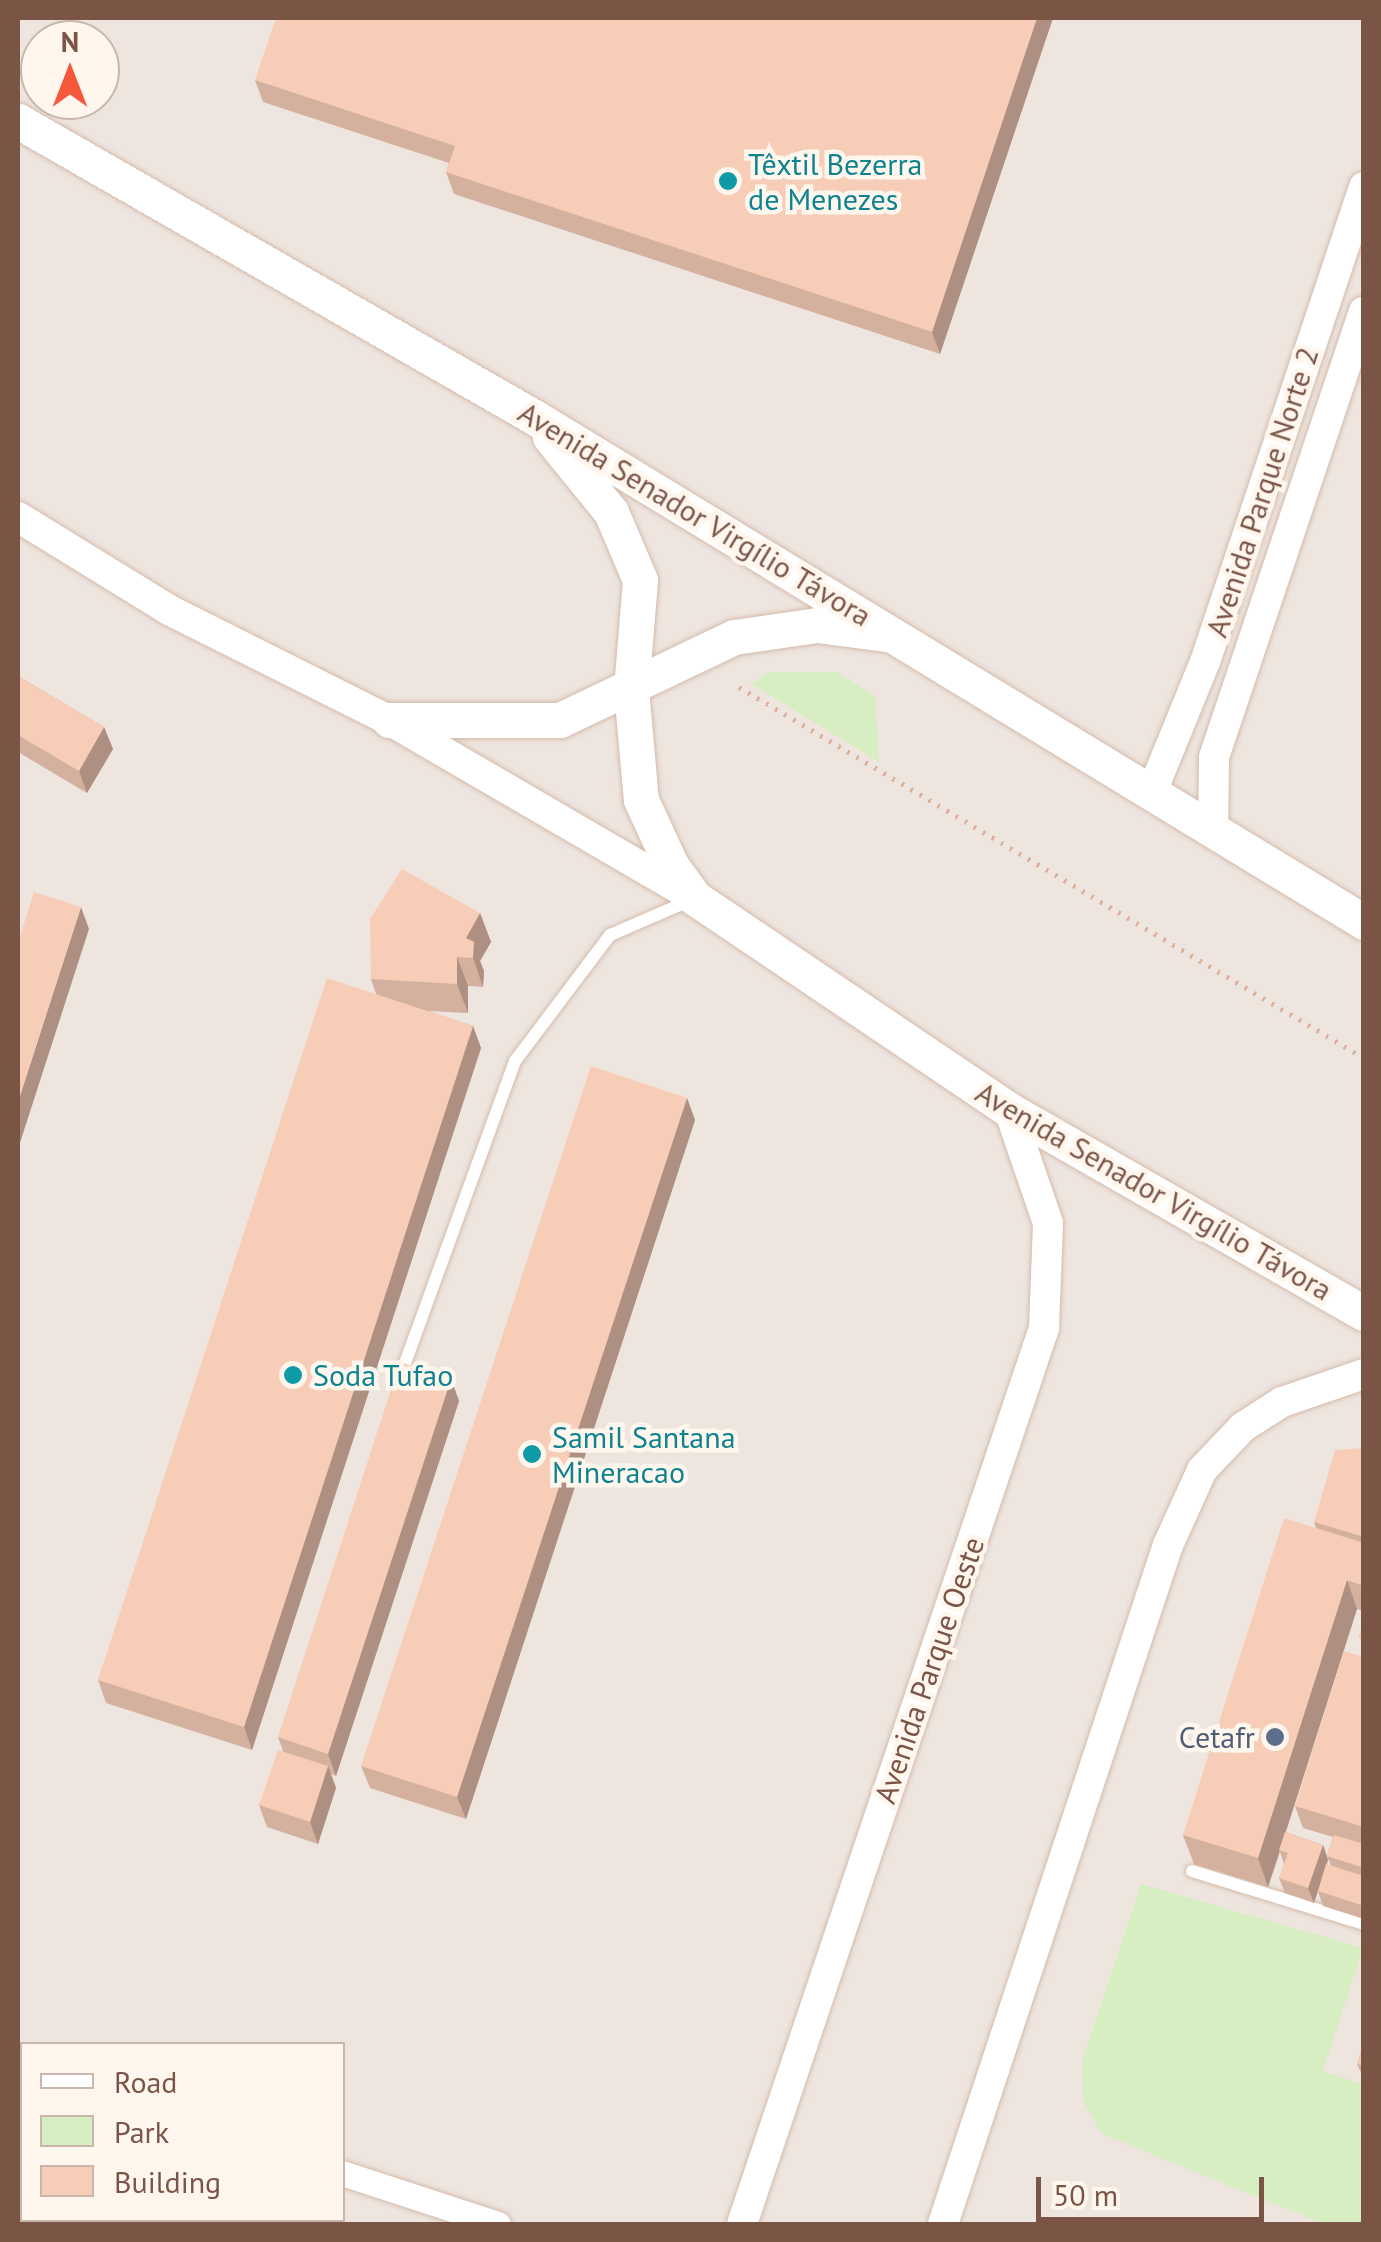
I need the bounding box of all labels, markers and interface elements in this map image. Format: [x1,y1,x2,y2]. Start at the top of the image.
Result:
north arrow [20,20,120,120]
text: N [61,23,79,60]
place label: Têxtil Bezerra de Menezes [748,146,922,216]
marker: Têxtil Bezerra de Menezes [717,170,739,192]
street label: Avenida Parque Norte 2 [1198,343,1326,641]
street label: Avenida Senador Virgílio Távora [511,394,879,634]
street label: Avenida Senador Virgílio Távora [969,1074,1339,1308]
place label: Soda Tufao [313,1357,454,1393]
marker: Soda Tufao [282,1364,304,1386]
place label: Samil Santana Mineracao [552,1419,736,1490]
marker: Samil Santana Mineracao [521,1443,543,1465]
street label: Avenida Parque Oeste [867,1532,991,1808]
place label: Cetafr [1179,1719,1255,1755]
marker: Cetafr [1264,1726,1286,1748]
legend [20,2042,345,2222]
text: Road [114,2062,178,2101]
text: Park [114,2112,169,2151]
scale bar [1041,2157,1268,2219]
text: Building [114,2162,221,2201]
text: 50 m [1053,2175,1118,2214]

